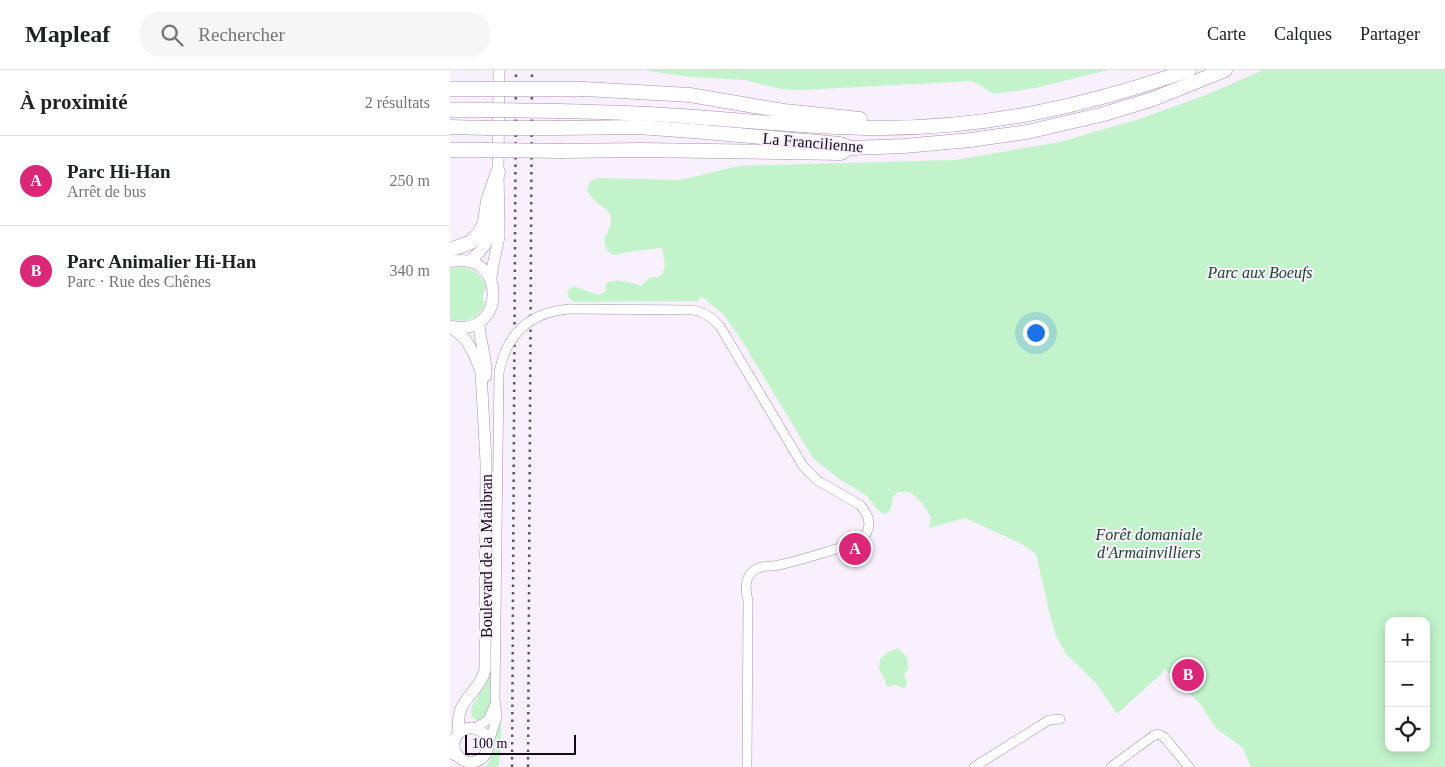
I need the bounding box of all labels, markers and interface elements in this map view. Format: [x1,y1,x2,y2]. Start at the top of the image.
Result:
search box [140,12,490,57]
text: Mapleaf [25,21,110,47]
icon: search [158,21,186,49]
text: Rechercher [198,24,285,45]
text: Carte [1207,24,1246,44]
text: Calques [1274,24,1332,44]
text: Partager [1360,24,1420,44]
text: À proximité [20,90,128,114]
text: 2 résultats [365,94,430,111]
street label: La Francilienne [762,130,864,155]
text: Parc Hi-Han [67,161,171,182]
text: A [30,172,42,189]
text: 250 m [390,172,430,189]
text: Arrêt de bus [67,183,146,200]
text: Parc Animalier Hi-Han [67,251,256,272]
text: B [31,262,41,279]
text: 340 m [390,262,430,279]
park label: Parc aux Boeufs [1206,264,1313,282]
text: Parc · Rue des Chênes [67,273,211,290]
your location [1023,320,1049,346]
street label: Boulevard de la Malibran [478,474,495,638]
park label: Forêt domaniale d'Armainvilliers [1094,526,1203,561]
pin: A [839,530,871,568]
map controls [1385,617,1430,752]
button: + [1385,617,1430,662]
pin: B [1172,656,1204,694]
button: − [1385,662,1430,707]
button: locate [1385,707,1430,752]
scale bar [465,732,576,755]
text: 100 m [472,736,507,751]

